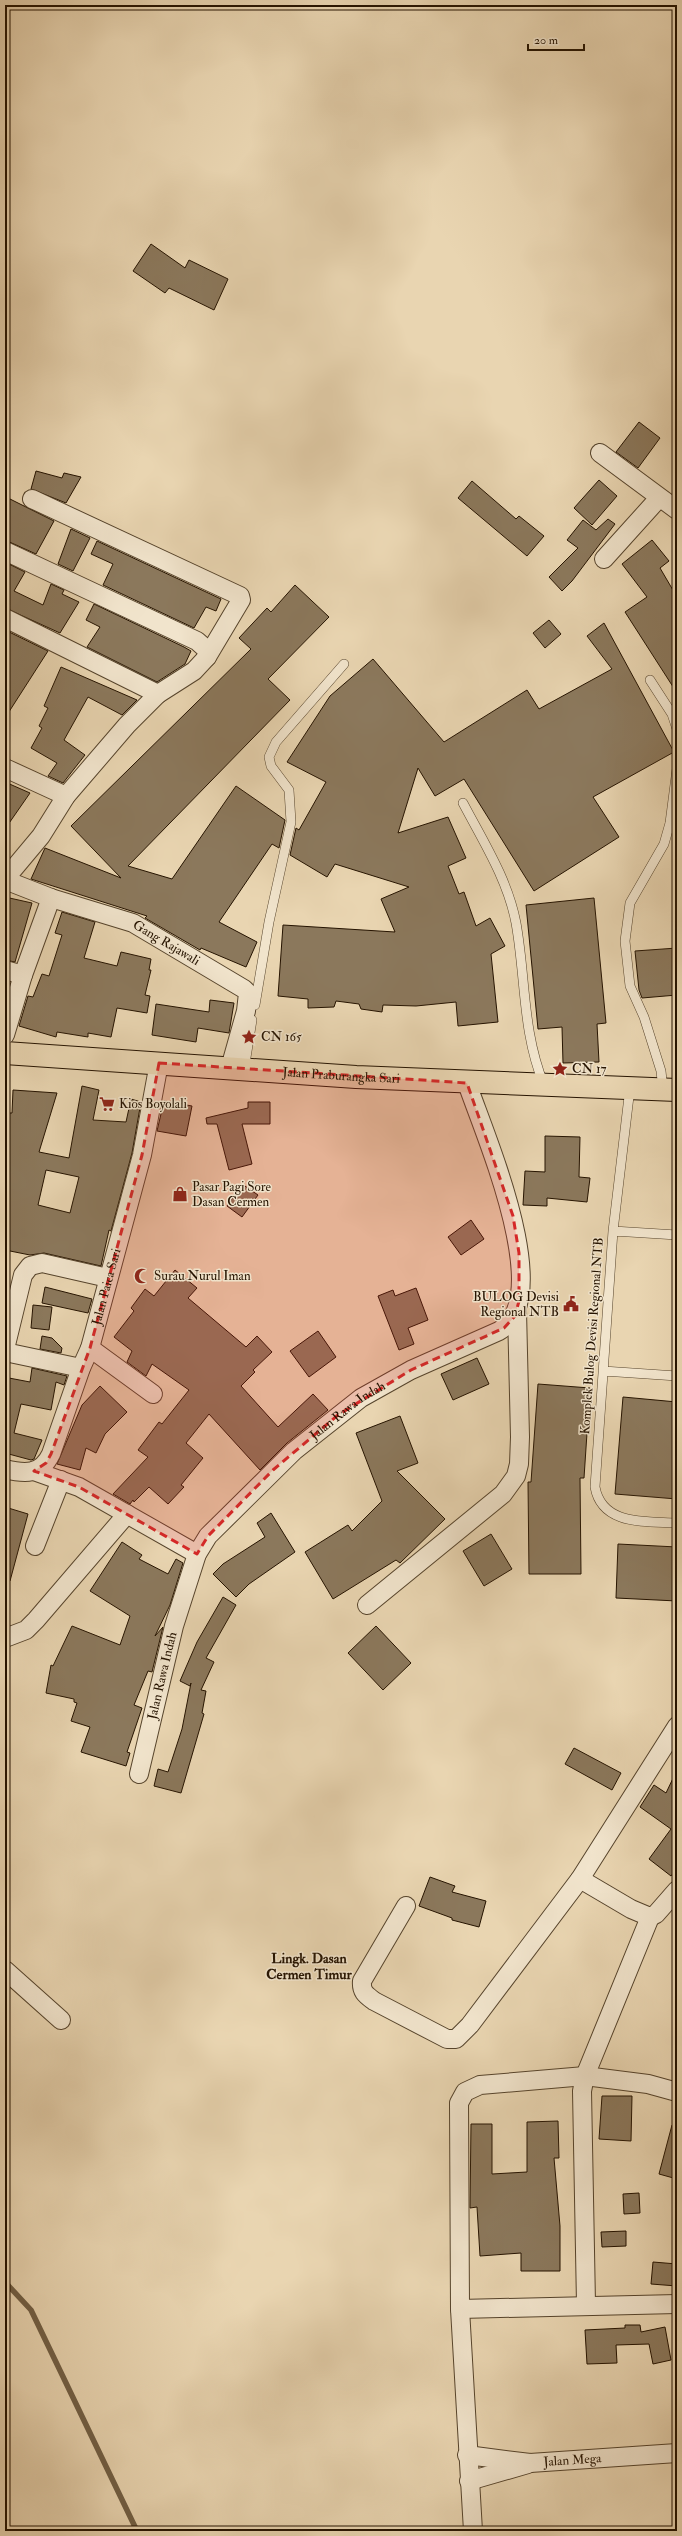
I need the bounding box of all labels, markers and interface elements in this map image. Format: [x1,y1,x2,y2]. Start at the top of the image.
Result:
scale bar [528,26,584,52]
text: 20 m [534,33,559,48]
street label: Gang Rajawali [130,917,203,969]
place icon: CN 165 [240,1028,258,1046]
place label: CN 165 [261,1029,302,1045]
place icon: CN 17 [551,1060,569,1078]
place label: CN 17 [572,1061,607,1077]
street label: Jalan Praburangka Sari [281,1064,401,1087]
supermarket icon: Kios Boyolali [98,1095,116,1113]
place label: Kios Boyolali [119,1096,187,1113]
place label: Pasar Pagi Sore Dasan Cermen [192,1179,272,1210]
shop icon: Pasar Pagi Sore Dasan Cermen [171,1185,189,1203]
street label: Komplek Bulog Devisi Regional NTB [577,1237,608,1435]
street label: Jalan Paica Sari [88,1246,125,1328]
mosque icon: Surau Nurul Iman [133,1267,151,1285]
place label: Surau Nurul Iman [154,1268,251,1284]
place label: BULOG Devisi Regional NTB [473,1289,560,1320]
public building icon: BULOG Devisi Regional NTB [562,1295,580,1313]
street label: Jalan Rawa Indah [306,1378,388,1444]
street label: Jalan Rawa Indah [144,1630,180,1722]
district label: Lingk. Dasan Cermen Timur [266,1950,352,1983]
street label: Jalan Mega [542,2450,603,2470]

